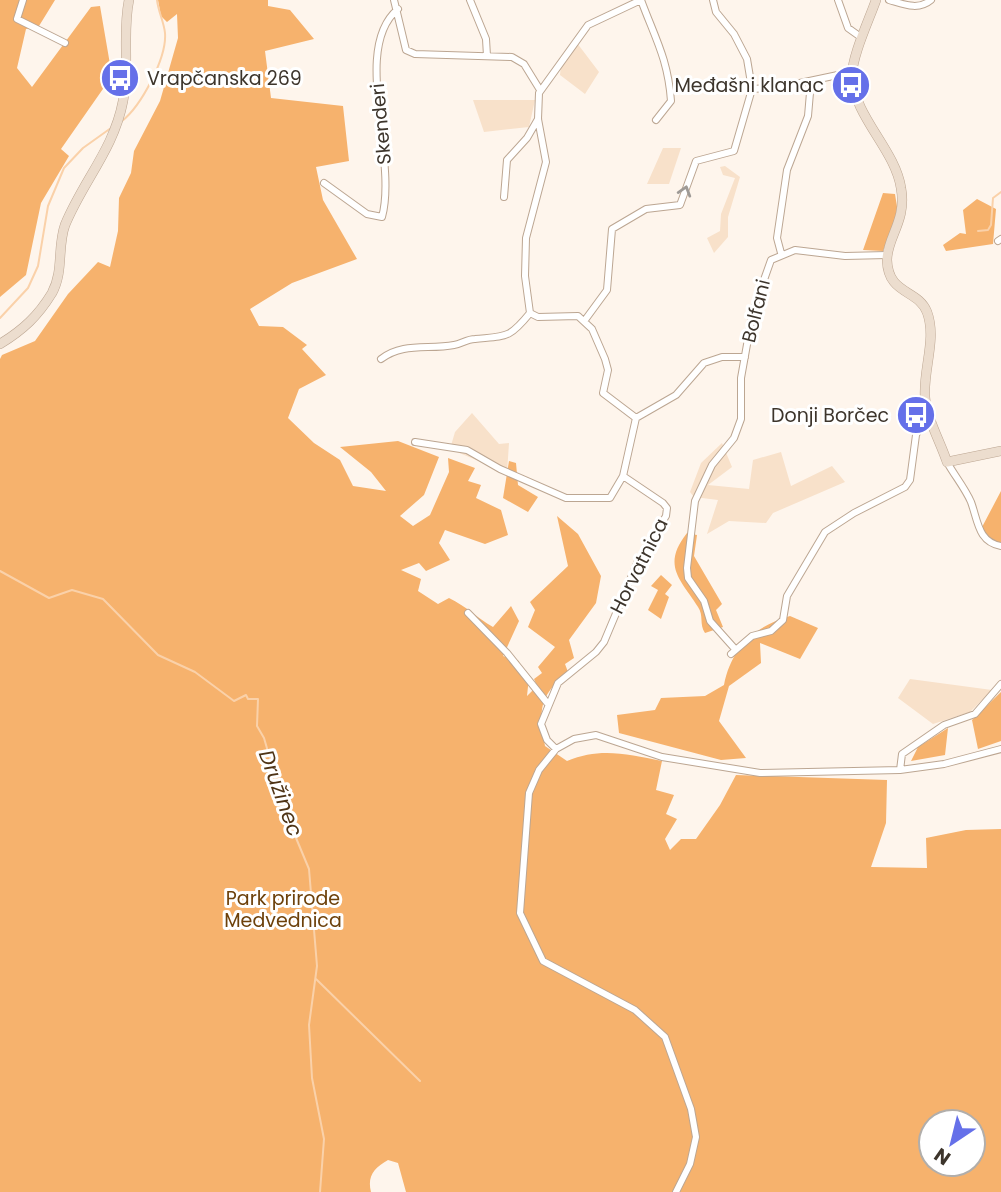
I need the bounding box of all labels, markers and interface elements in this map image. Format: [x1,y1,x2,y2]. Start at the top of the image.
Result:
bus stop icon: Vrapčanska 269 [99,57,141,99]
bus stop icon: Međašni klanac [830,64,872,106]
place label: Vrapčanska 269 [147,65,302,92]
place label: Međašni klanac [675,72,824,99]
street label: Skenderi [364,82,398,166]
one-way arrow [677,185,692,197]
street label: Bolfani [735,276,777,346]
bus stop icon: Donji Borčec [895,394,937,436]
place label: Donji Borčec [771,402,889,429]
street label: Horvatnica [603,514,675,618]
water label: Družinec [252,746,310,840]
park label: Park prirode Medvednica [224,885,342,934]
north arrow [917,1108,987,1178]
text: N [929,1141,956,1172]

